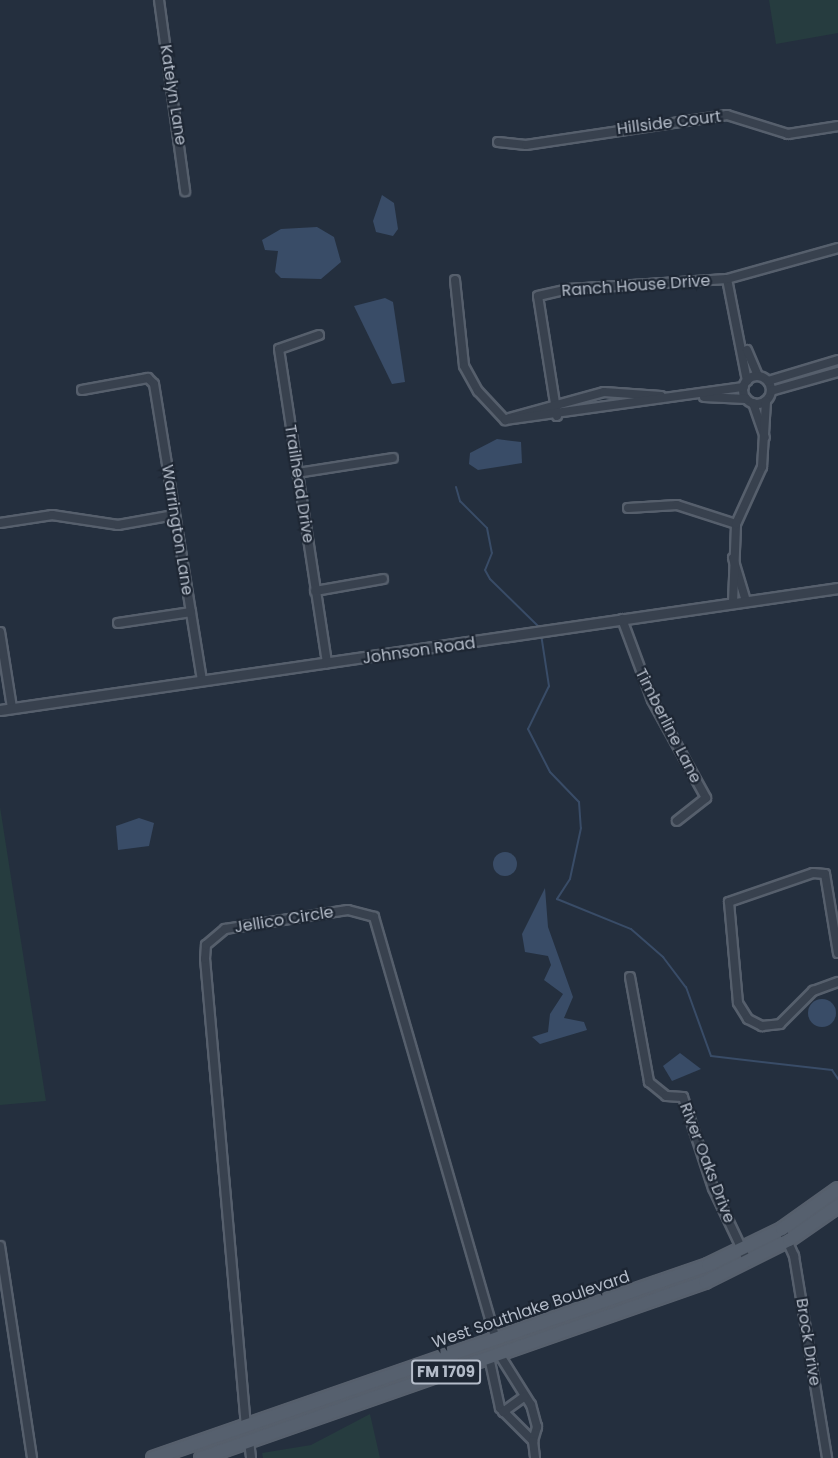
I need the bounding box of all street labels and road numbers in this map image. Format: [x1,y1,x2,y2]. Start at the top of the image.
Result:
street label: Katelyn Lane [156,43,190,147]
street label: Hillside Court [616,107,722,139]
street label: Ranch House Drive [561,271,711,301]
street label: Trailhead Drive [280,423,318,545]
street label: Warrington Lane [157,463,197,597]
street label: Johnson Road [361,634,477,668]
street label: Timberline Lane [631,666,705,786]
street label: Jellico Circle [233,903,335,937]
street label: River Oaks Drive [675,1100,739,1226]
street label: West Southlake Boulevard [430,1267,632,1353]
street label: Brock Drive [792,1297,824,1387]
road number: FM 1709 [410,1360,482,1384]

